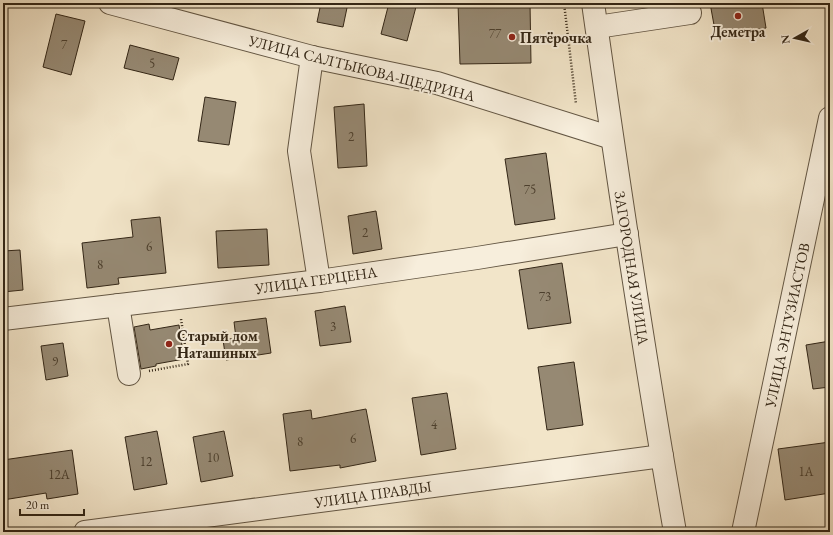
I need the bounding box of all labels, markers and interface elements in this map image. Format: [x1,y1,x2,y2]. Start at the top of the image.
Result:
marker: Деметра [733,11,743,21]
north arrow [775,18,815,58]
place label: Деметра [711,22,766,41]
house number: 77 [489,25,502,42]
place label: Пятёрочка [520,28,592,47]
street label: УЛИЦА САЛТЫКОВА-ЩЕДРИНА [246,30,478,105]
marker: Пятёрочка [507,32,517,42]
text: N [778,34,793,45]
house number: 7 [61,36,68,53]
house number: 5 [149,55,155,72]
house number: 2 [348,128,355,145]
house number: 75 [524,181,536,198]
street label: ЗАГОРОДНАЯ УЛИЦА [610,190,654,347]
house number: 2 [362,224,369,241]
house number: 6 [146,238,152,255]
street label: УЛИЦА ЭНТУЗИАСТОВ [760,241,814,410]
house number: 8 [97,256,103,273]
street label: УЛИЦА ГЕРЦЕНА [253,262,379,298]
house number: 73 [539,288,551,305]
house number: 3 [330,318,336,335]
place label: Старый дом Наташиных [177,326,258,362]
marker: Старый дом Наташиных [164,339,174,349]
house number: 9 [52,353,59,370]
house number: 4 [431,416,438,433]
house number: 6 [350,430,356,447]
house number: 8 [297,433,303,450]
house number: 10 [207,449,219,466]
house number: 12 [140,453,153,470]
house number: 1А [798,463,815,480]
house number: 12А [48,466,71,483]
street label: УЛИЦА ПРАВДЫ [312,476,433,512]
scale bar [20,491,84,517]
text: 20 m [26,497,50,513]

